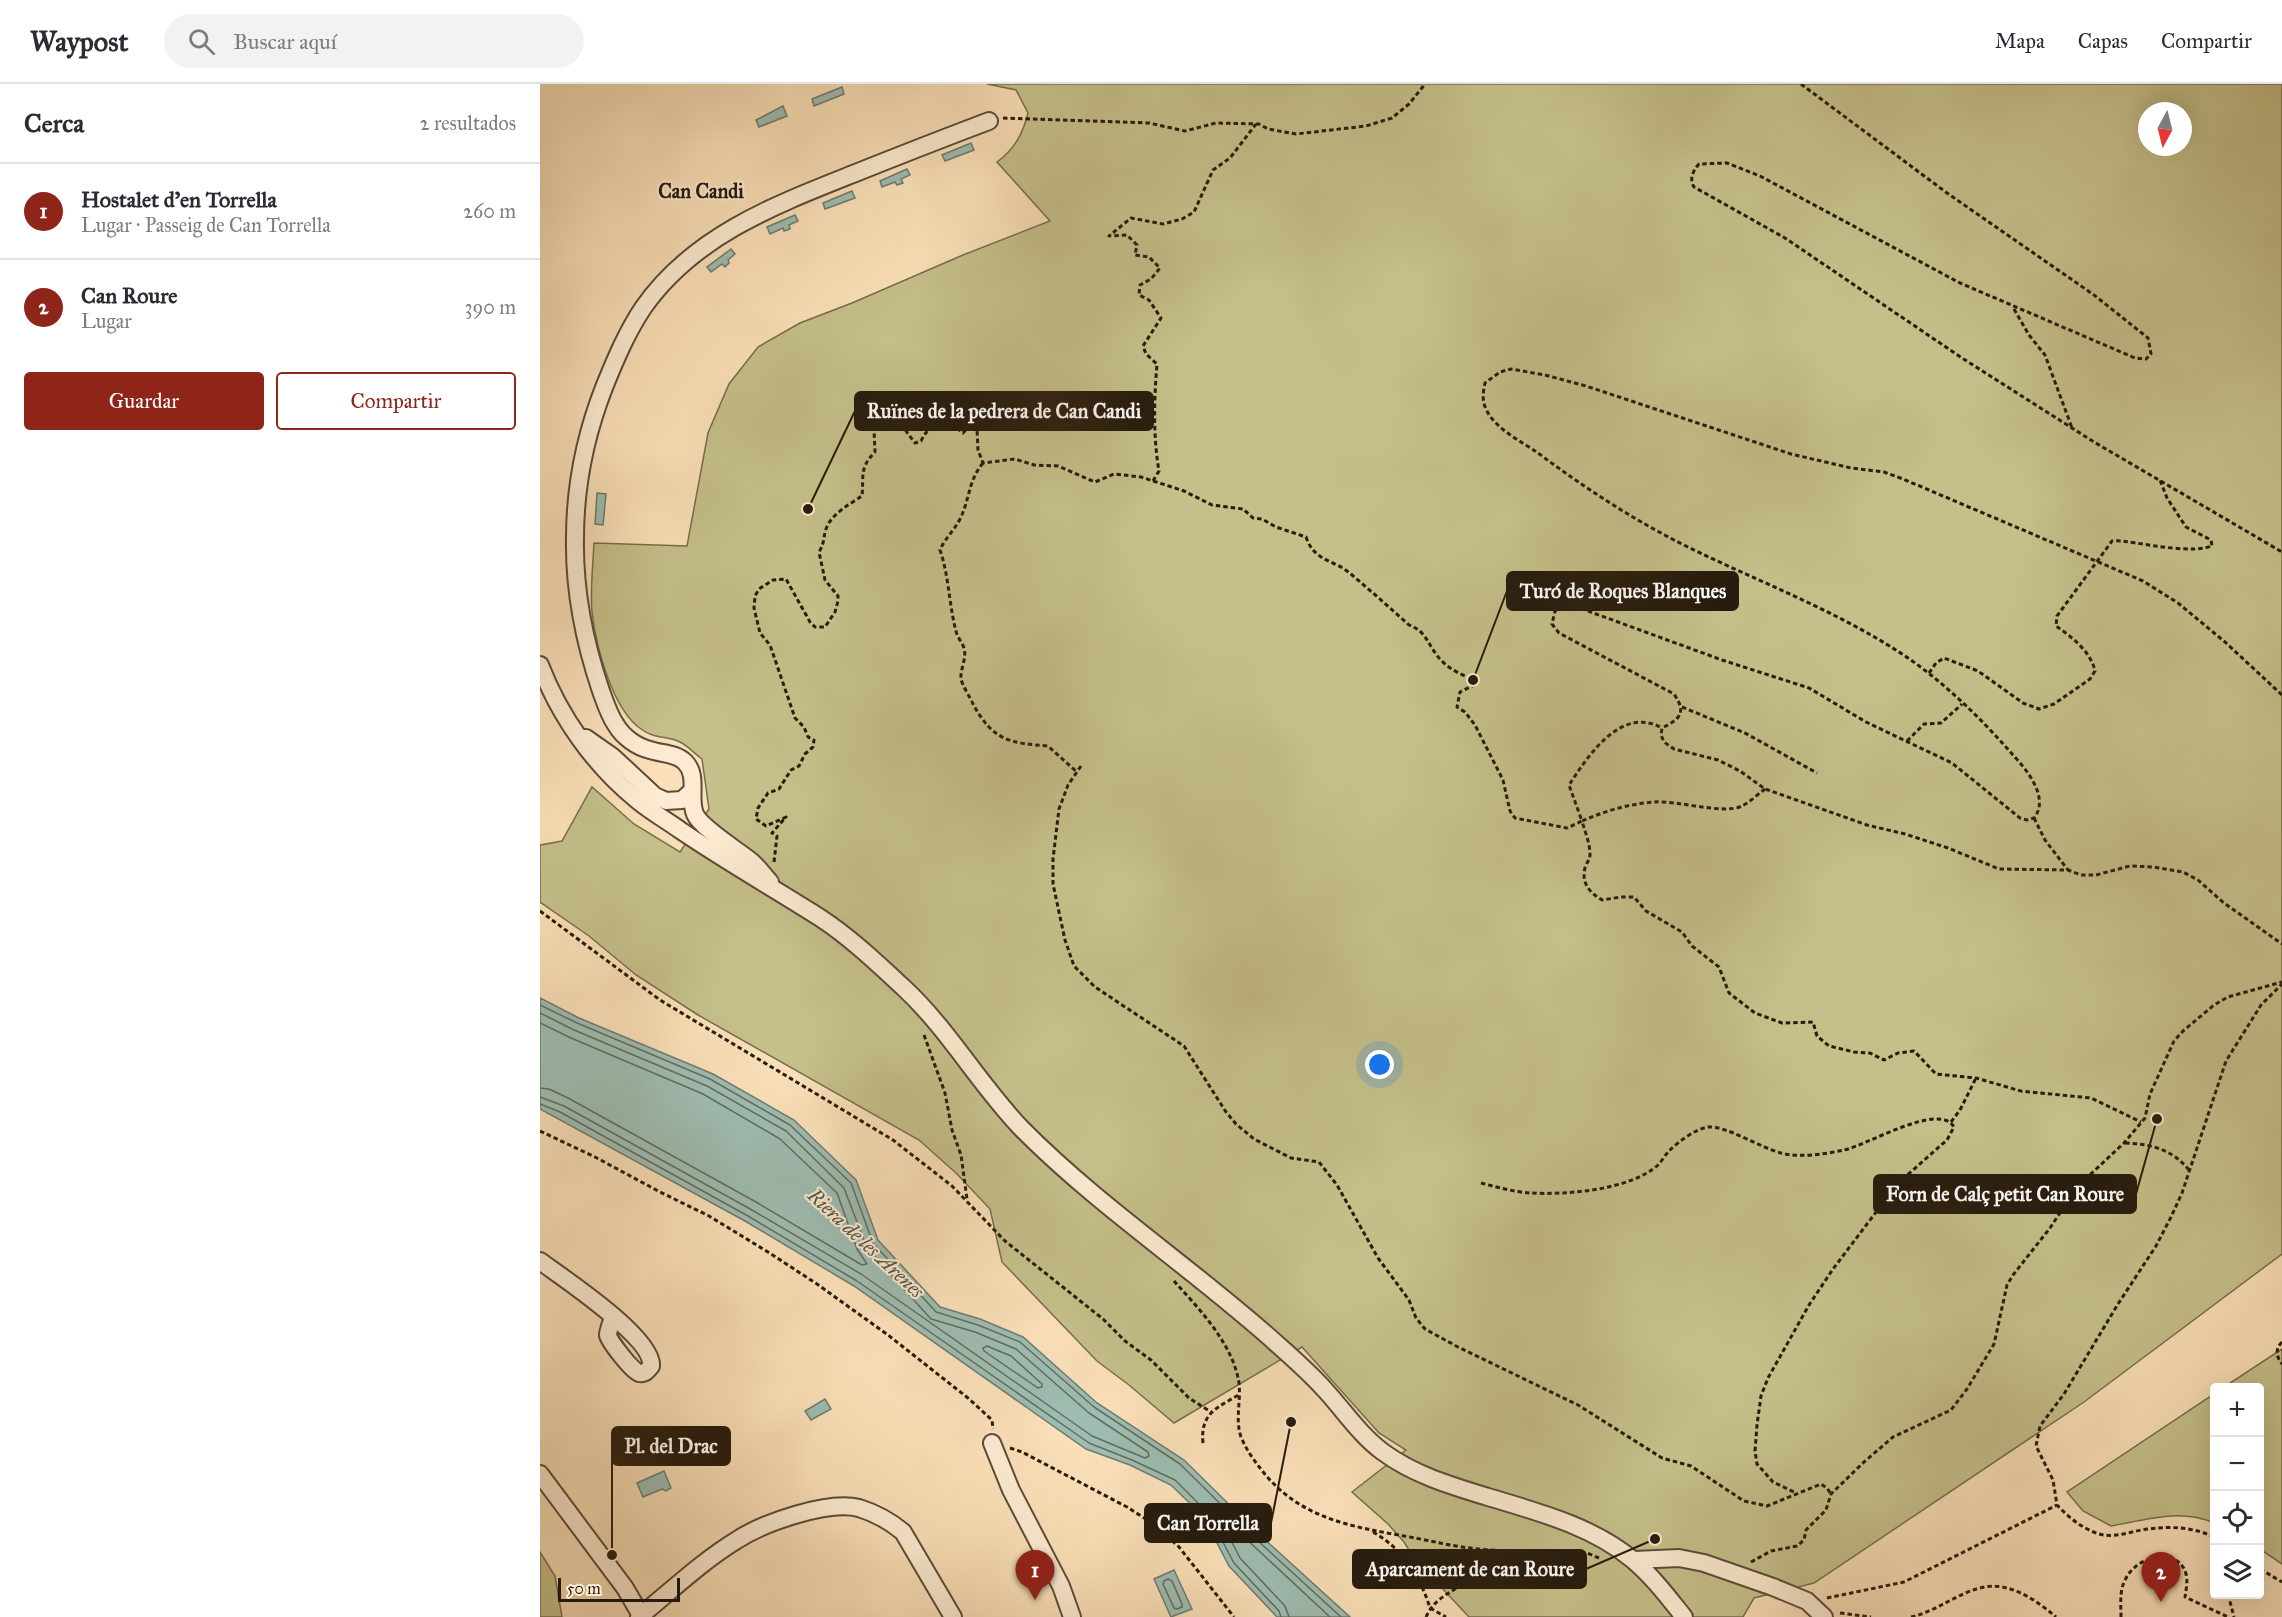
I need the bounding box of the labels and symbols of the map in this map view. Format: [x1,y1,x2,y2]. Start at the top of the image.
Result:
north arrow [2138,102,2192,156]
district label: Can Candi [658,179,744,203]
callout: Ruïnes de la pedrera de Can Candi [855,392,1153,430]
text: Ruïnes de la pedrera de Can Candi [867,399,1142,424]
callout: Turó de Roques Blanques [1507,572,1738,610]
text: Turó de Roques Blanques [1519,579,1727,604]
your location [1365,1050,1394,1079]
callout: Forn de Calç petit Can Roure [1874,1175,2136,1213]
water label: Riera de les Arenes [802,1182,930,1304]
text: Forn de Calç petit Can Roure [1886,1182,2125,1207]
callout: Pl. del Drac [612,1427,730,1465]
text: Pl. del Drac [624,1434,718,1458]
callout: Can Torrella [1145,1504,1271,1542]
text: Can Torrella [1157,1511,1259,1535]
pin: 1 [1016,1550,1054,1600]
callout: Aparcament de can Roure [1353,1550,1586,1588]
pin: 2 [2142,1552,2180,1602]
text: Aparcament de can Roure [1364,1557,1575,1582]
scale bar [558,1575,680,1602]

